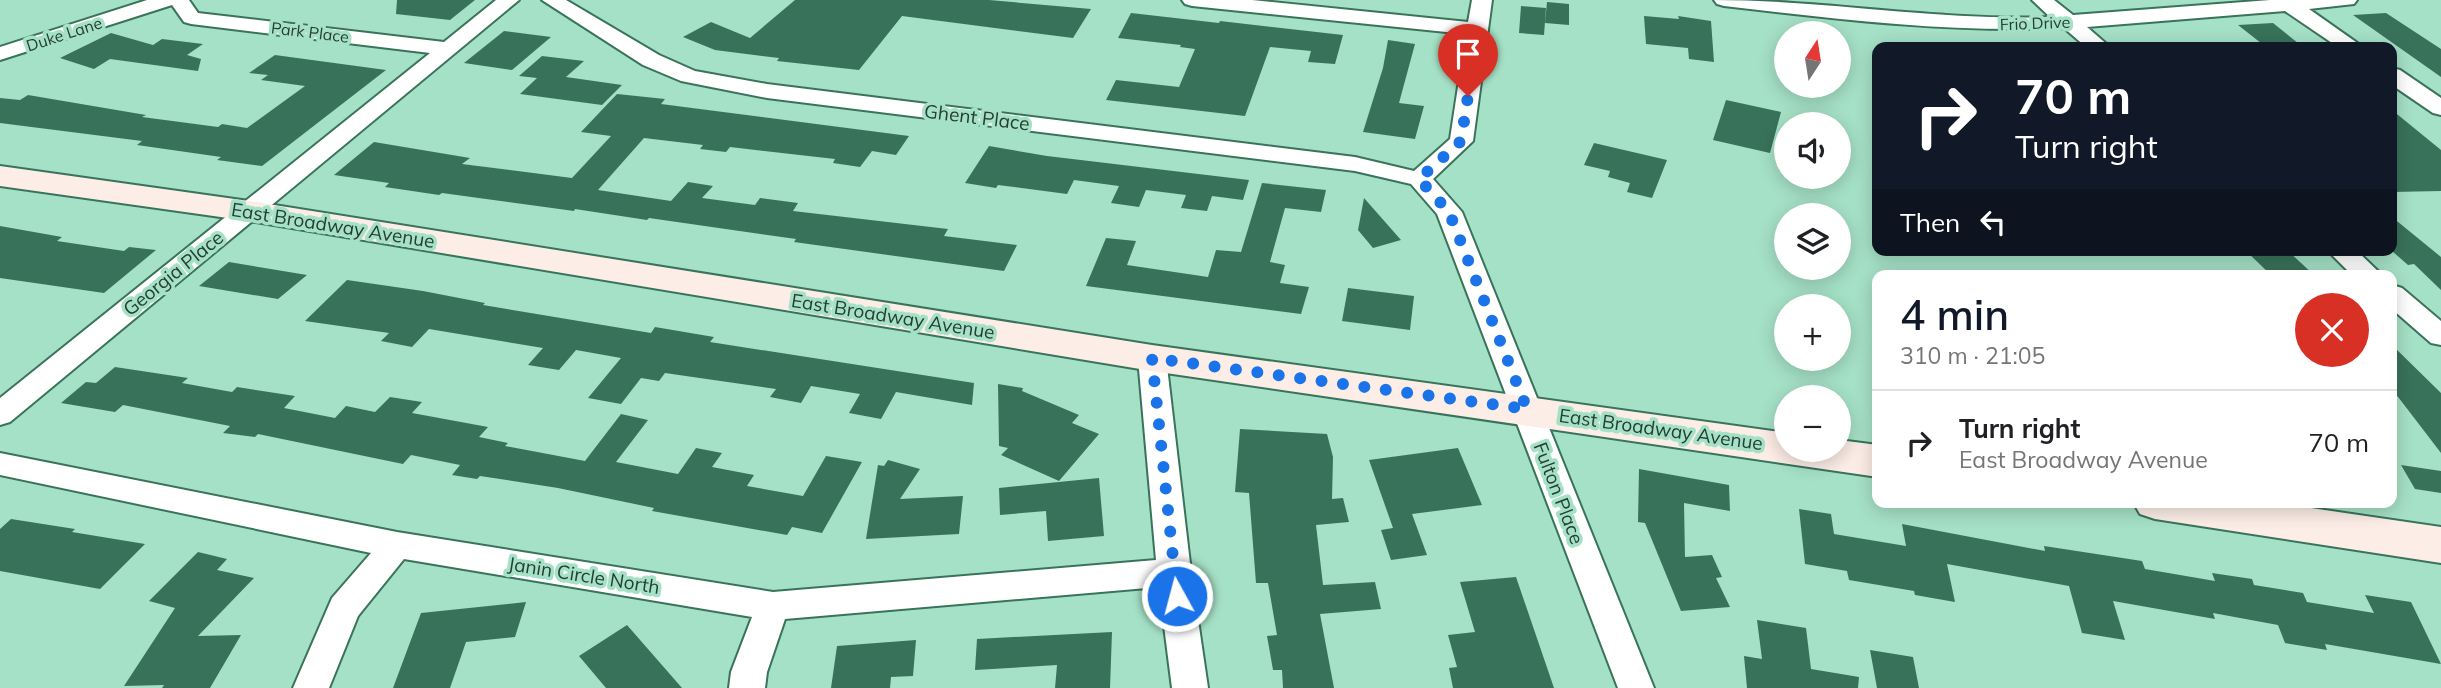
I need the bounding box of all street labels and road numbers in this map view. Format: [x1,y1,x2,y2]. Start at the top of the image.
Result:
street label: Duke Lane [24,12,104,56]
street label: Frio Drive [1999,12,2071,34]
street label: Park Place [270,17,350,47]
street label: Ghent Place [923,99,1031,135]
street label: East Broadway Avenue [230,197,436,253]
street label: Georgia Place [118,225,228,321]
street label: East Broadway Avenue [790,288,996,344]
street label: East Broadway Avenue [1558,403,1764,455]
street label: Fulton Place [1529,439,1589,547]
street label: Janin Circle North [506,551,662,599]

